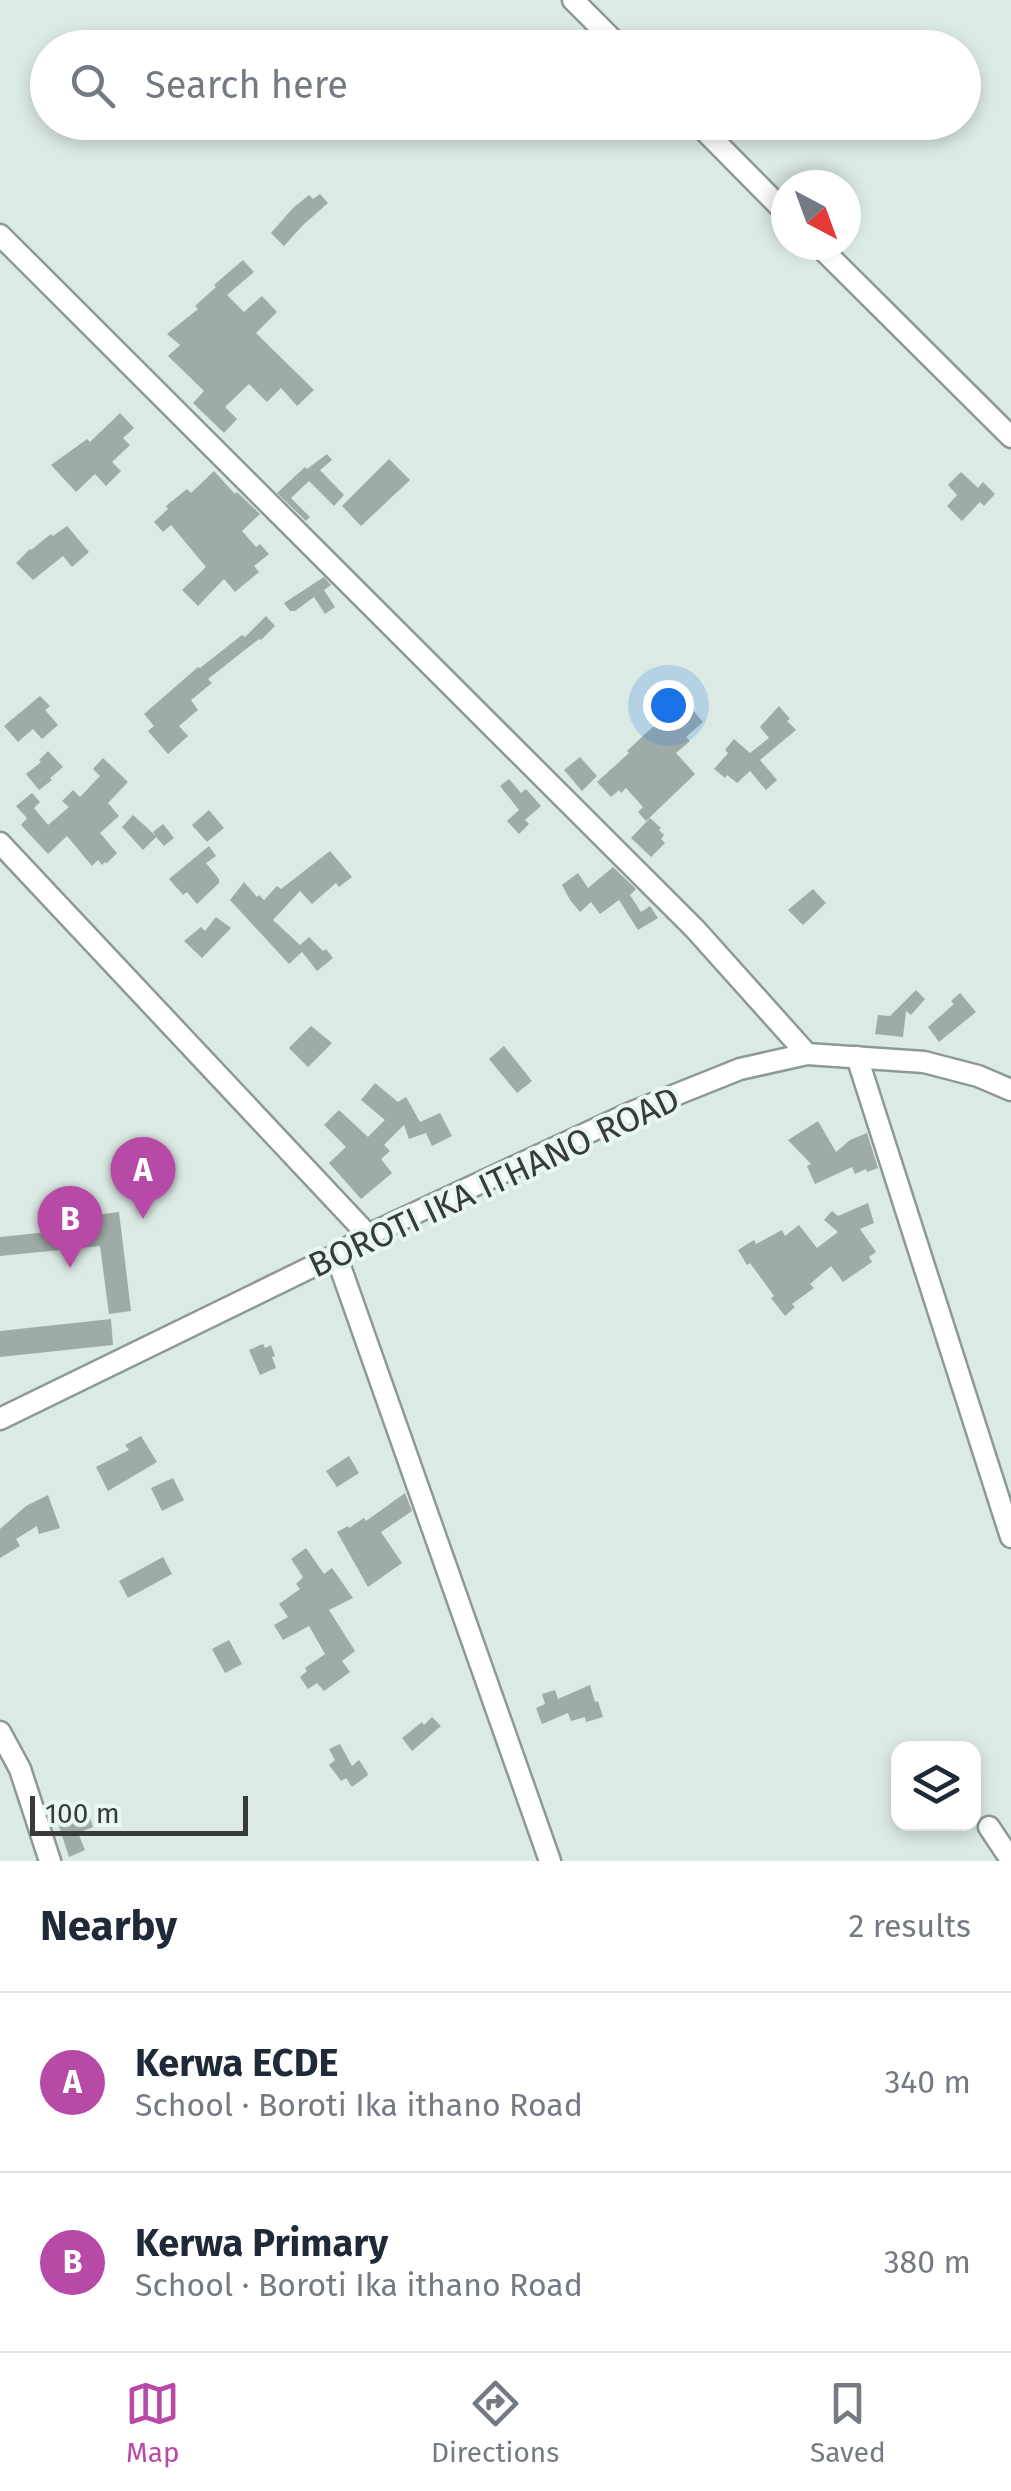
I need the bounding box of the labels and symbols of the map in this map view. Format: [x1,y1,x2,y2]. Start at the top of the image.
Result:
north arrow [771,170,861,260]
your location [643,680,694,731]
street label: BOROTI IKA ITHANO ROAD [302,1078,686,1286]
pin: A [110,1136,176,1219]
pin: B [38,1186,102,1268]
scale bar [30,1791,248,1836]

